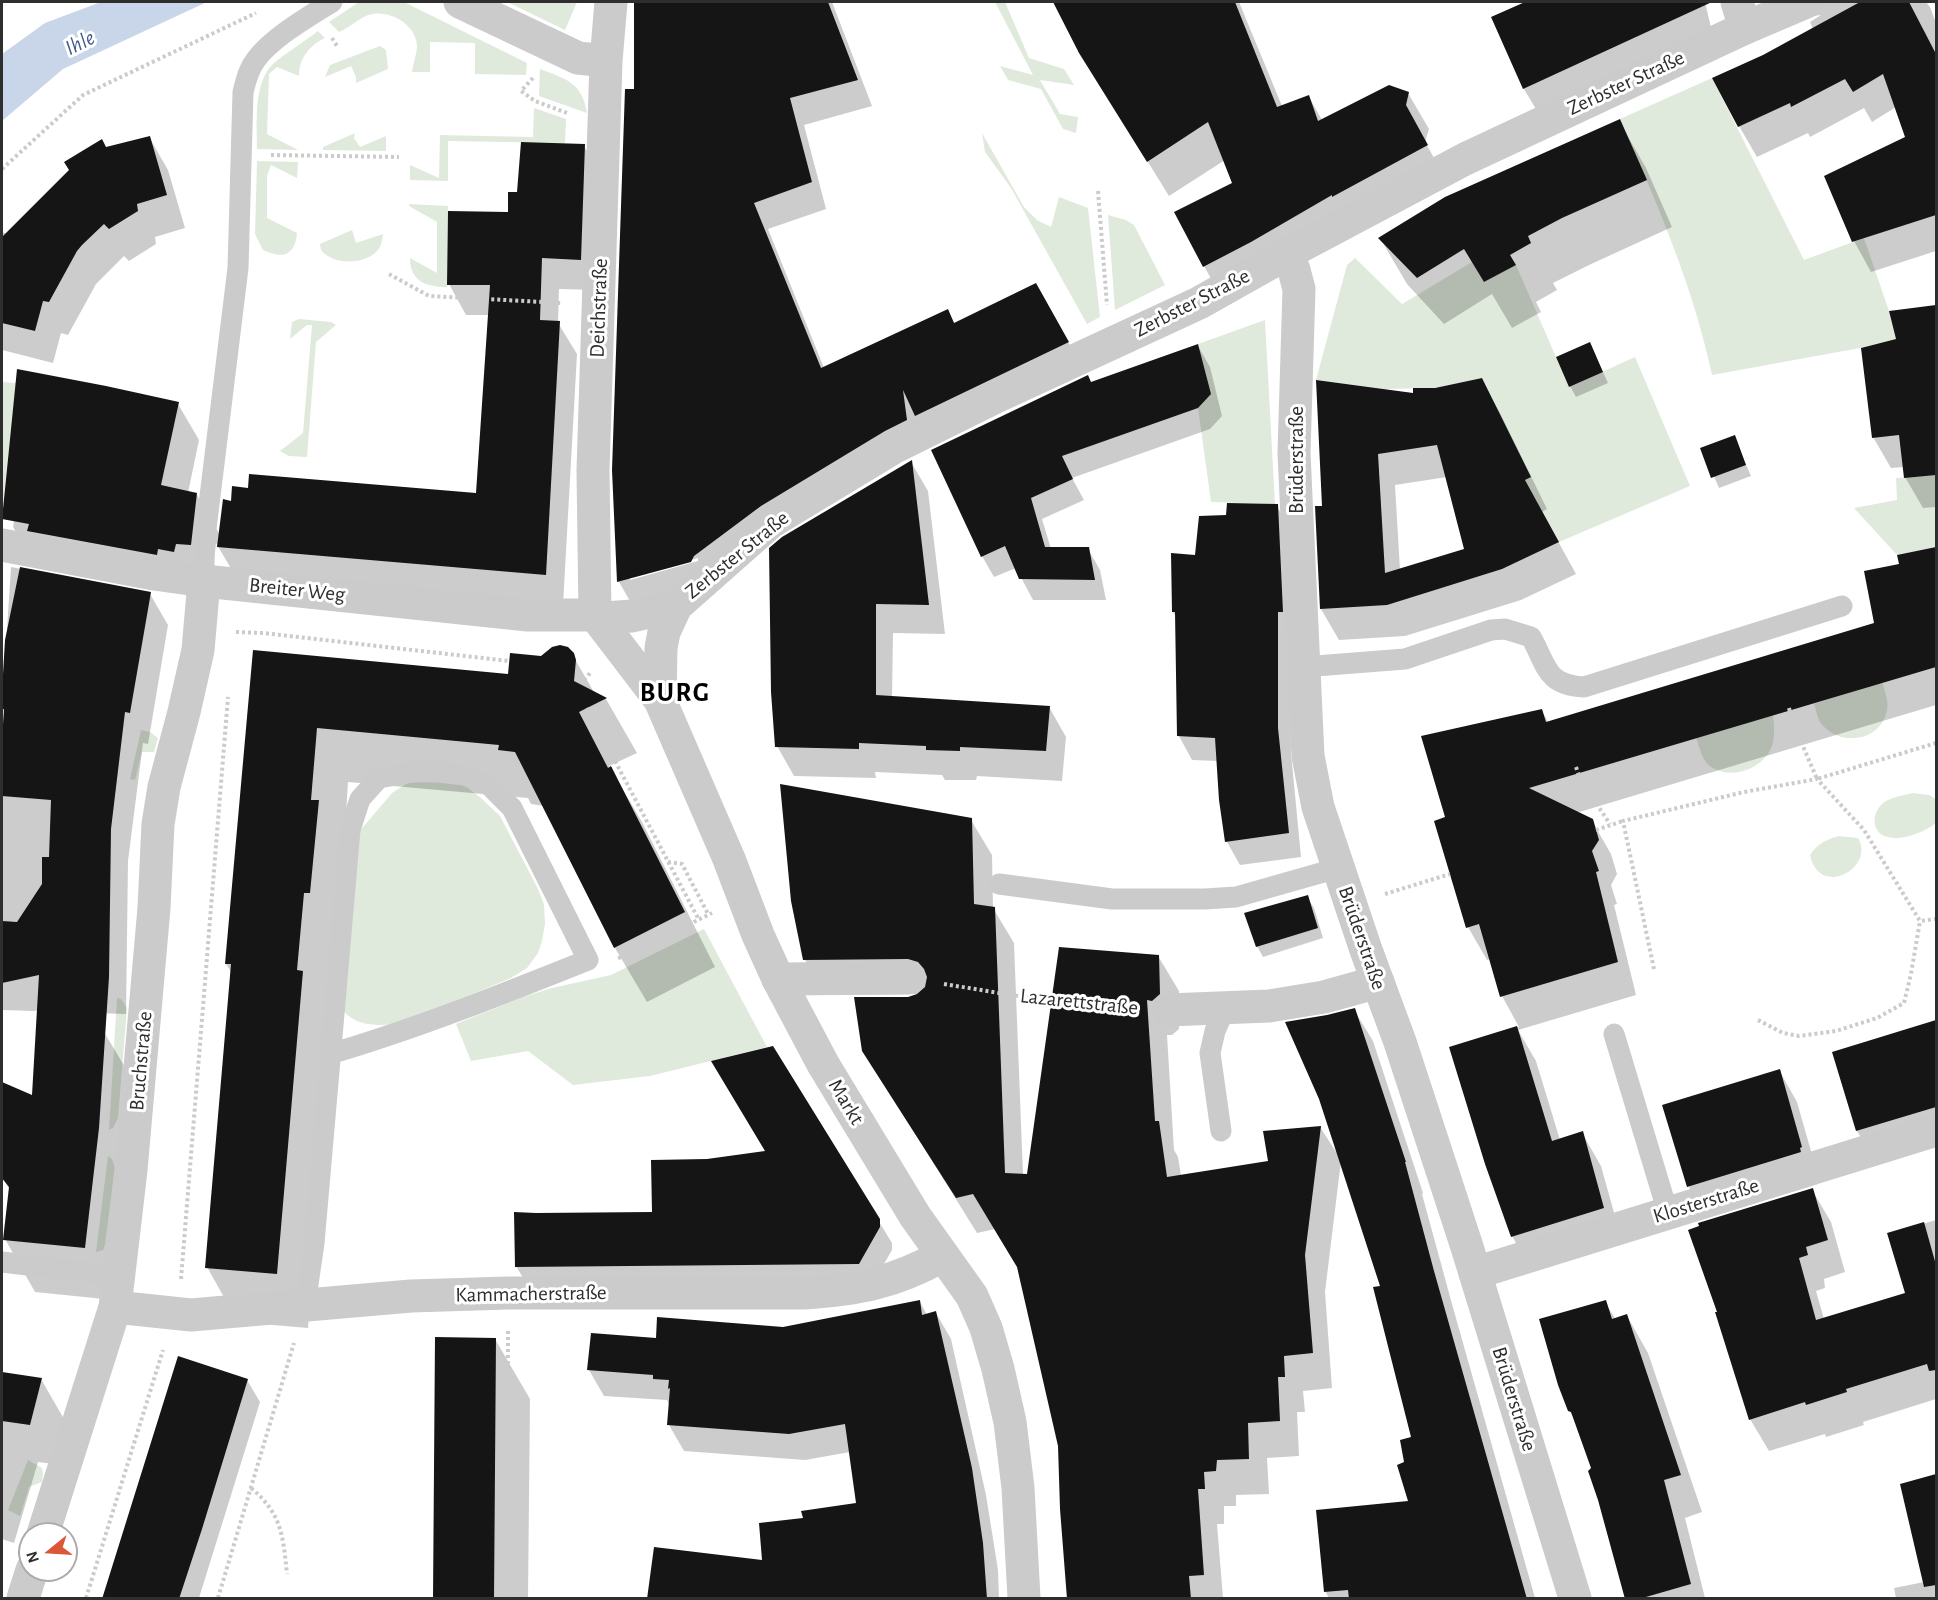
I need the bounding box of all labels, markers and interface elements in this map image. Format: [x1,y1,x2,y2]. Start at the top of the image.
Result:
water label: Ihle [61,25,99,61]
street label: Zerbster Straße [1564,45,1688,121]
street label: Deichstraße [585,258,613,358]
street label: Zerbster Straße [1130,263,1254,343]
street label: Brüderstraße [1284,406,1310,514]
street label: Zerbster Straße [680,506,794,604]
street label: Breiter Weg [248,572,346,608]
district label: BURG [640,677,710,709]
street label: Brüderstraße [1333,883,1391,993]
street label: Lazarettstraße [1019,983,1139,1021]
street label: Bruchstraße [124,1010,158,1112]
street label: Markt [823,1075,869,1129]
street label: Klosterstraße [1650,1173,1762,1229]
street label: Kammacherstraße [455,1280,607,1308]
street label: Brüderstraße [1486,1344,1542,1454]
north arrow [18,1522,78,1582]
text: N [23,1549,42,1565]

